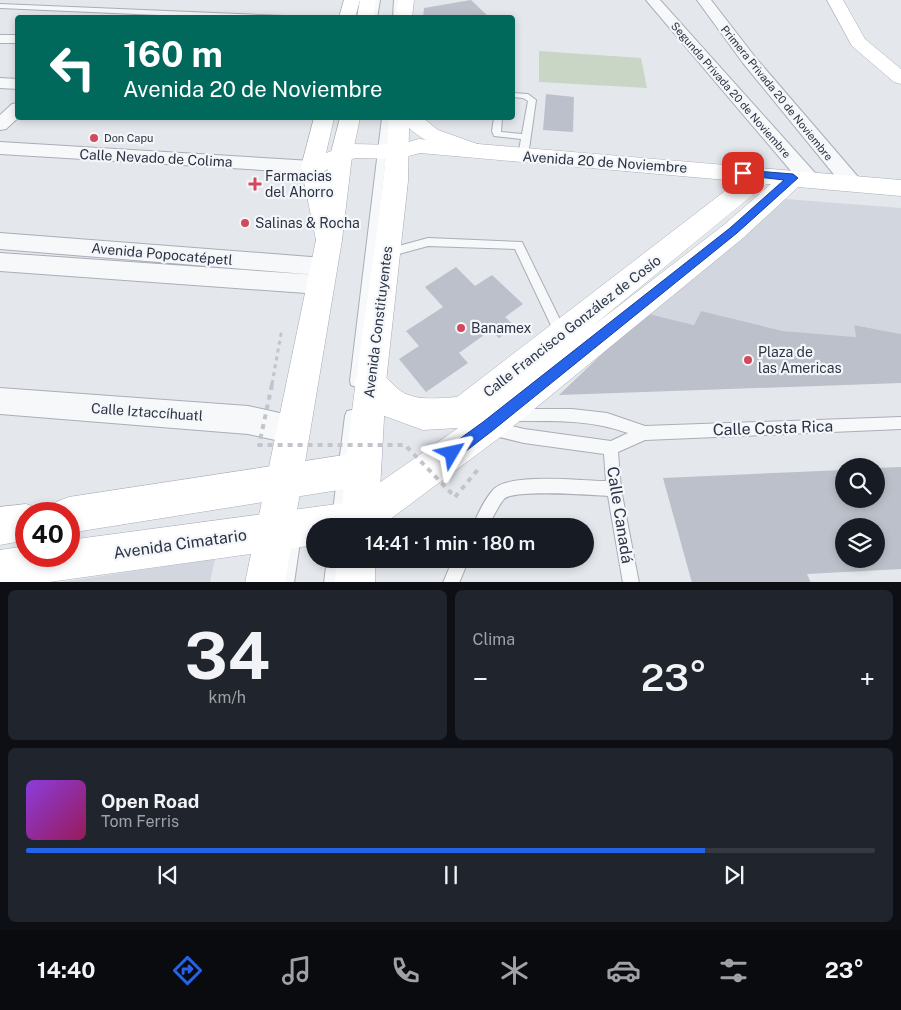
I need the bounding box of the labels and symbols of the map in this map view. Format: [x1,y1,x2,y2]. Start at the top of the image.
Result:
street label: Segunda Privada 20 de Noviembre [669,20,793,160]
street label: Primera Privada 20 de Noviembre [719,23,835,163]
marker: Don Capu [88,132,100,144]
place label: Don Capu [104,132,153,144]
street label: Calle Nevado de Colima [79,146,233,170]
street label: Avenida 20 de Noviembre [522,148,688,176]
pin [722,152,764,194]
place label: Farmacias del Ahorro [265,168,334,200]
marker: Farmacias del Ahorro [249,178,261,190]
place label: Salinas & Rocha [255,215,360,231]
marker: Salinas & Rocha [239,217,251,229]
street label: Avenida Popocatépetl [91,240,233,268]
street label: Avenida Constituyentes [361,245,395,399]
street label: Calle Francisco González de Cosío [480,252,664,400]
place label: Banamex [471,320,531,336]
marker: Banamex [455,322,467,334]
place label: Plaza de las Americas [758,344,841,376]
marker: Plaza de las Americas [742,354,754,366]
street label: Calle Iztaccíhuatl [90,400,204,424]
street label: Calle Costa Rica [712,416,834,440]
position arrow [425,426,477,478]
street label: Calle Canadá [603,465,637,565]
speed limit sign: 40 [15,502,80,567]
street label: Avenida Cimatario [112,525,248,563]

